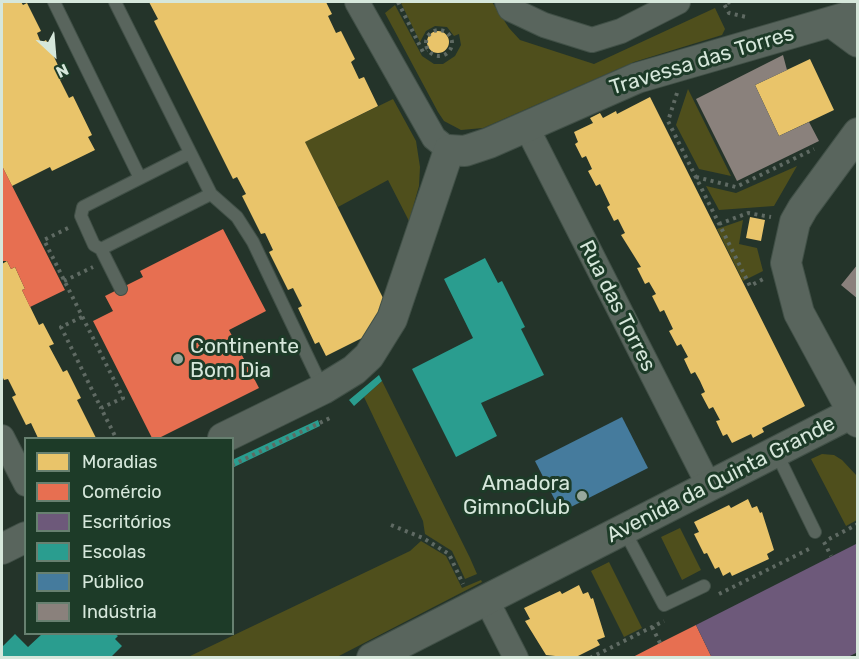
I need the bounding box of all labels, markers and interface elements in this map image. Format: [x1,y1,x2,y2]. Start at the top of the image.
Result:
street label: Travessa das Torres [607,21,797,101]
north arrow [24,24,84,84]
text: N [53,60,71,82]
street label: Rua das Torres [573,236,661,376]
place label: Continente Bom Dia [190,334,299,384]
marker: Continente Bom Dia [171,352,185,366]
street label: Avenida da Quinta Grande [603,411,839,549]
legend [24,437,234,635]
text: Moradias [82,451,157,473]
place label: Amadora GimnoClub [463,471,570,521]
text: Comércio [82,481,162,503]
marker: Amadora GimnoClub [575,489,589,503]
text: Escritórios [82,511,171,533]
text: Escolas [82,541,146,563]
text: Público [82,571,144,593]
text: Indústria [82,601,157,623]

